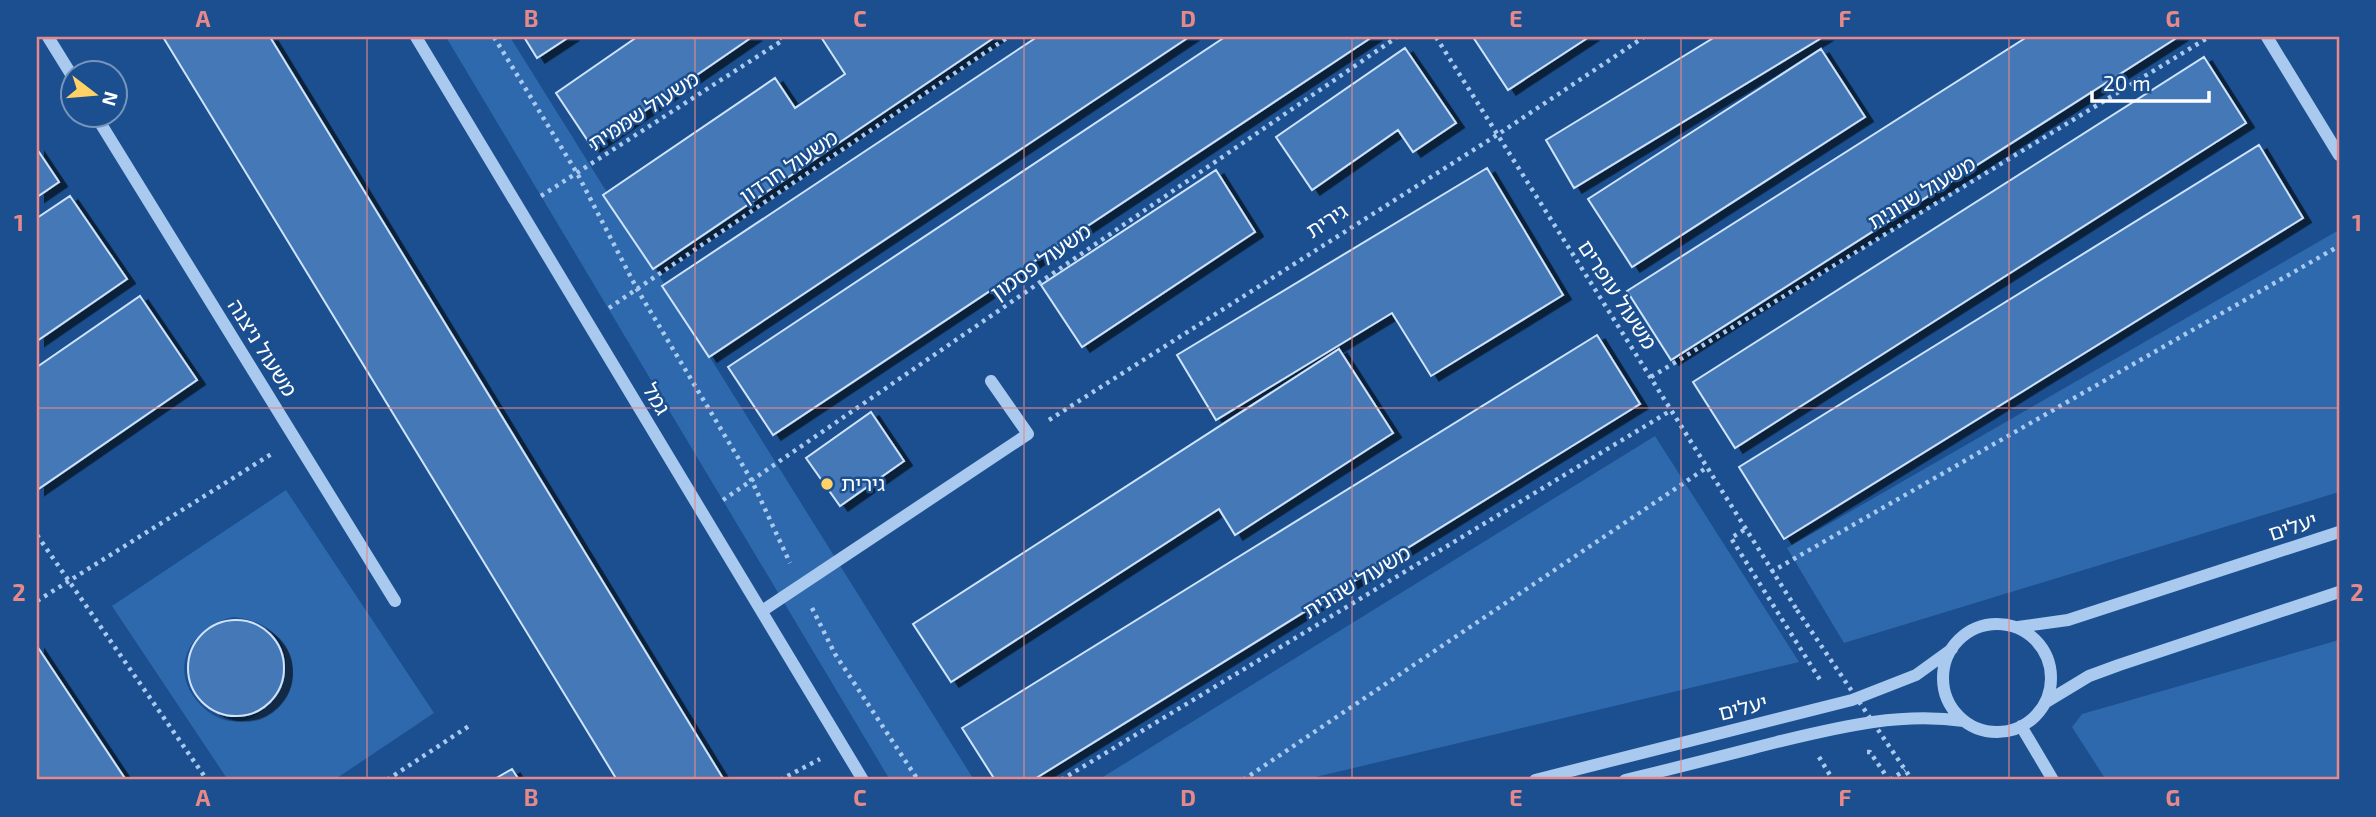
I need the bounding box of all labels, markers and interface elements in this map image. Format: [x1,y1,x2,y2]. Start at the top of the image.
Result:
text: A [195,4,211,32]
text: B [524,4,538,32]
text: C [853,4,867,32]
text: D [1180,4,1196,32]
text: E [1509,4,1523,32]
text: F [1839,4,1852,32]
text: G [2166,4,2180,32]
north arrow [60,60,130,130]
scale bar [2092,60,2210,104]
street label: משעול שממית [583,65,703,155]
text: 20 m [2103,70,2151,95]
text: N [98,89,124,109]
street label: משעול חרדון [734,124,842,208]
street label: משעול שנונית [1863,150,1980,234]
street label: גירית [1301,197,1352,242]
text: 1 [14,208,24,236]
text: 1 [2352,208,2362,236]
street label: משעול פסמון [985,217,1095,304]
street label: משעול עופרים [1574,235,1663,354]
street label: משעול ניצנה [223,294,303,401]
street label: גמל [638,378,676,419]
place label: גירית [841,470,885,495]
marker: גירית [819,476,835,492]
street label: יעלים [2265,506,2320,545]
street label: משעול שנונית [1298,539,1415,623]
text: 2 [12,578,26,606]
text: 2 [2350,578,2364,606]
street label: יעלים [1716,688,1770,725]
text: A [195,783,211,811]
text: B [524,783,538,811]
text: C [853,783,867,811]
text: D [1180,783,1196,811]
text: E [1509,783,1523,811]
text: F [1839,783,1852,811]
text: G [2166,783,2180,811]

